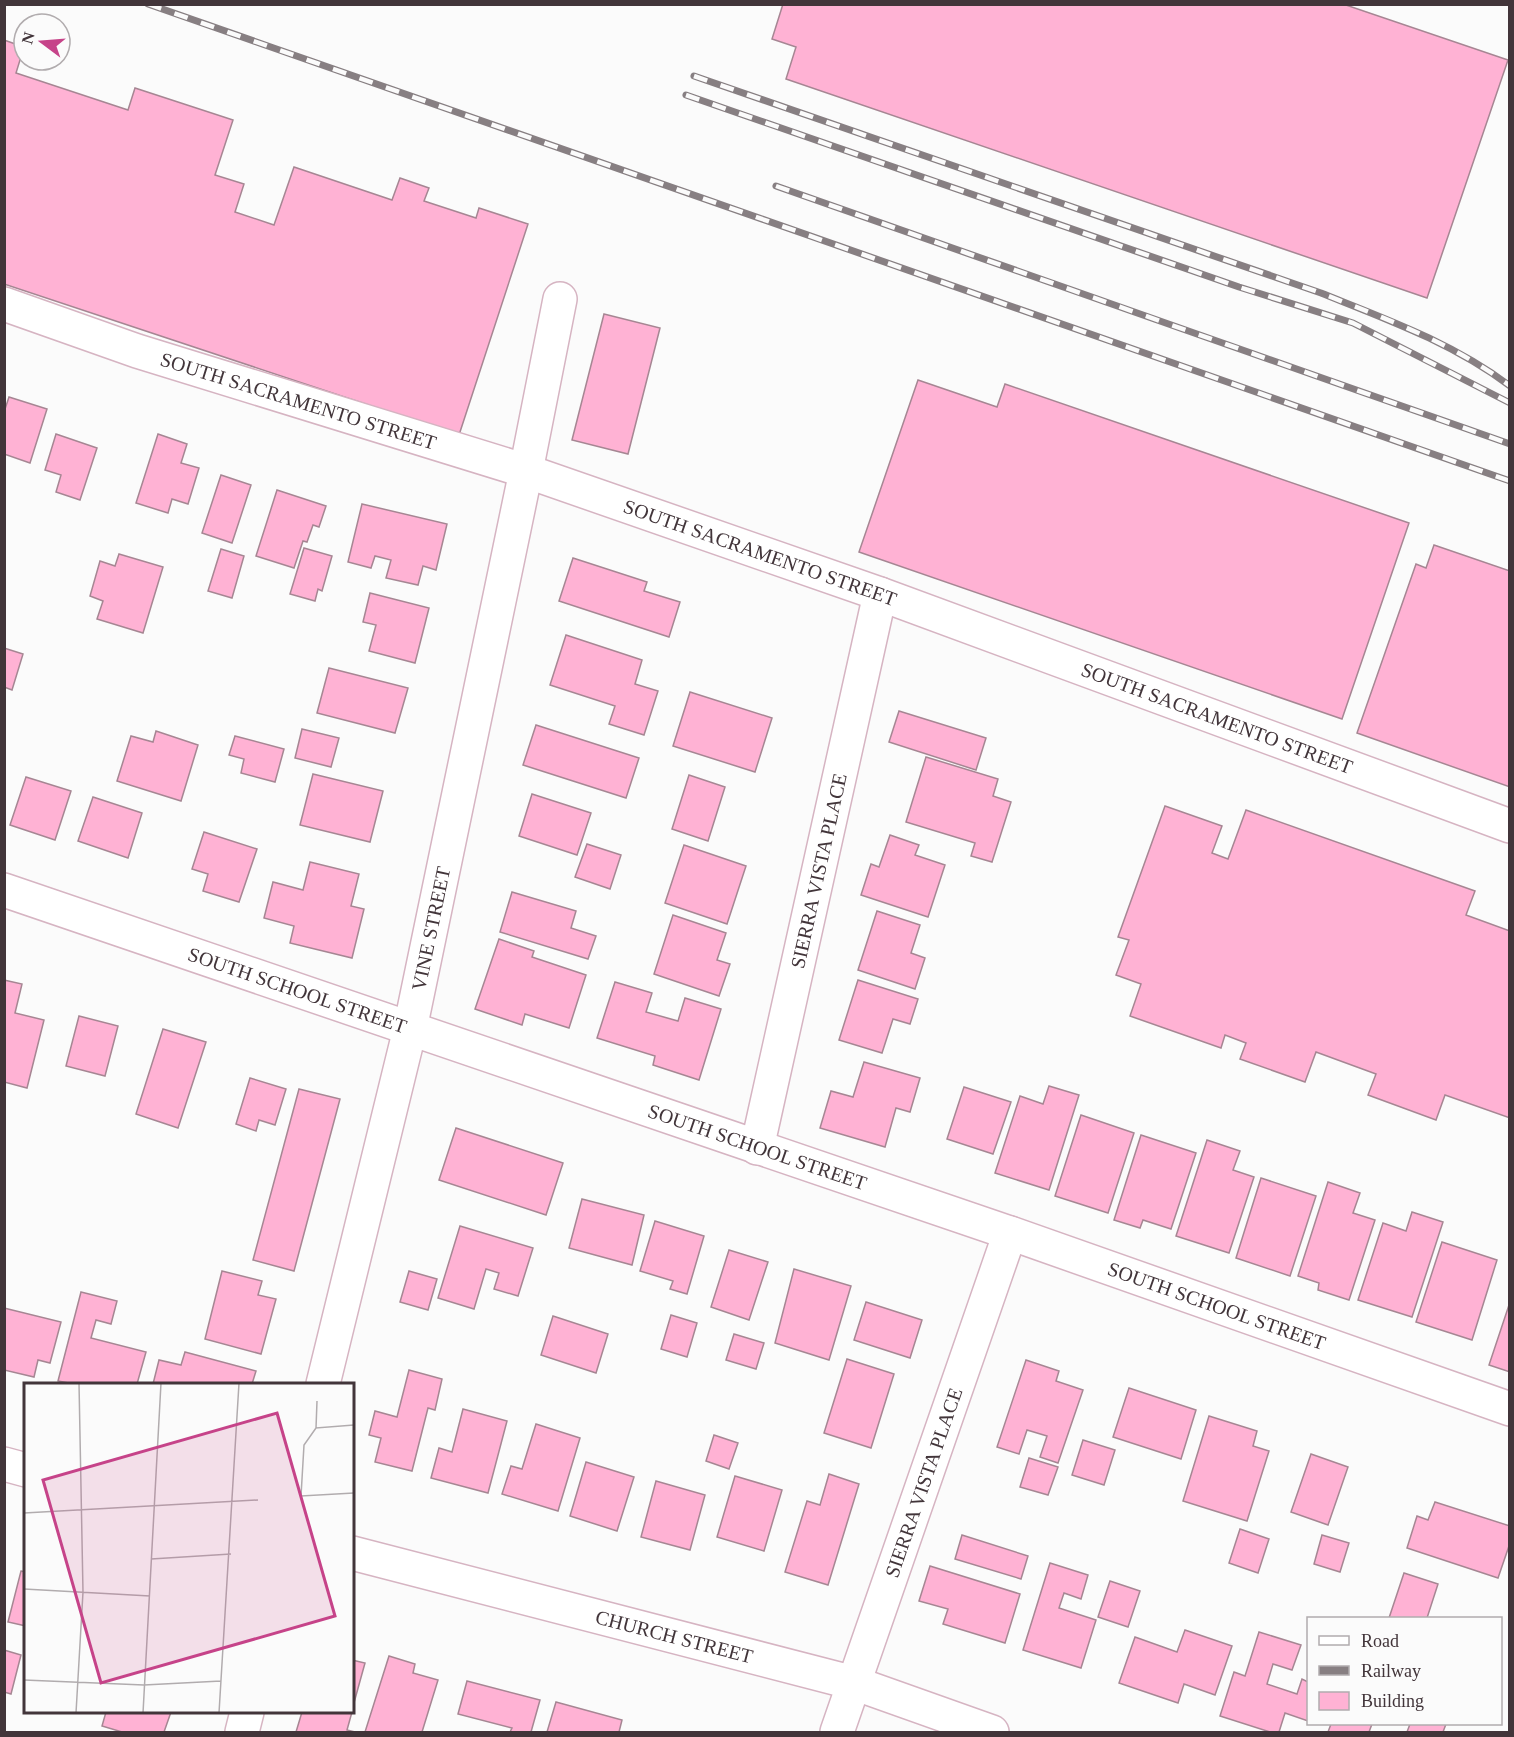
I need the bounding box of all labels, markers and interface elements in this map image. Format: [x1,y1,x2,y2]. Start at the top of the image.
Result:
north arrow [12,12,72,72]
text: N [18,30,38,46]
street label: SOUTH SACRAMENTO STREET [158,348,439,454]
street label: SOUTH SACRAMENTO STREET [621,495,900,610]
street label: SOUTH SACRAMENTO STREET [1078,658,1356,778]
street label: SIERRA VISTA PLACE [786,771,851,970]
street label: VINE STREET [407,865,454,993]
street label: SOUTH SCHOOL STREET [185,943,410,1037]
street label: SOUTH SCHOOL STREET [645,1099,870,1194]
street label: SOUTH SCHOOL STREET [1105,1257,1329,1354]
inset map [24,1383,354,1713]
street label: SIERRA VISTA PLACE [880,1385,967,1580]
street label: CHURCH STREET [593,1606,755,1667]
legend [1307,1617,1502,1725]
text: Road [1361,1631,1399,1651]
text: Railway [1361,1661,1421,1681]
text: Building [1361,1691,1424,1711]

